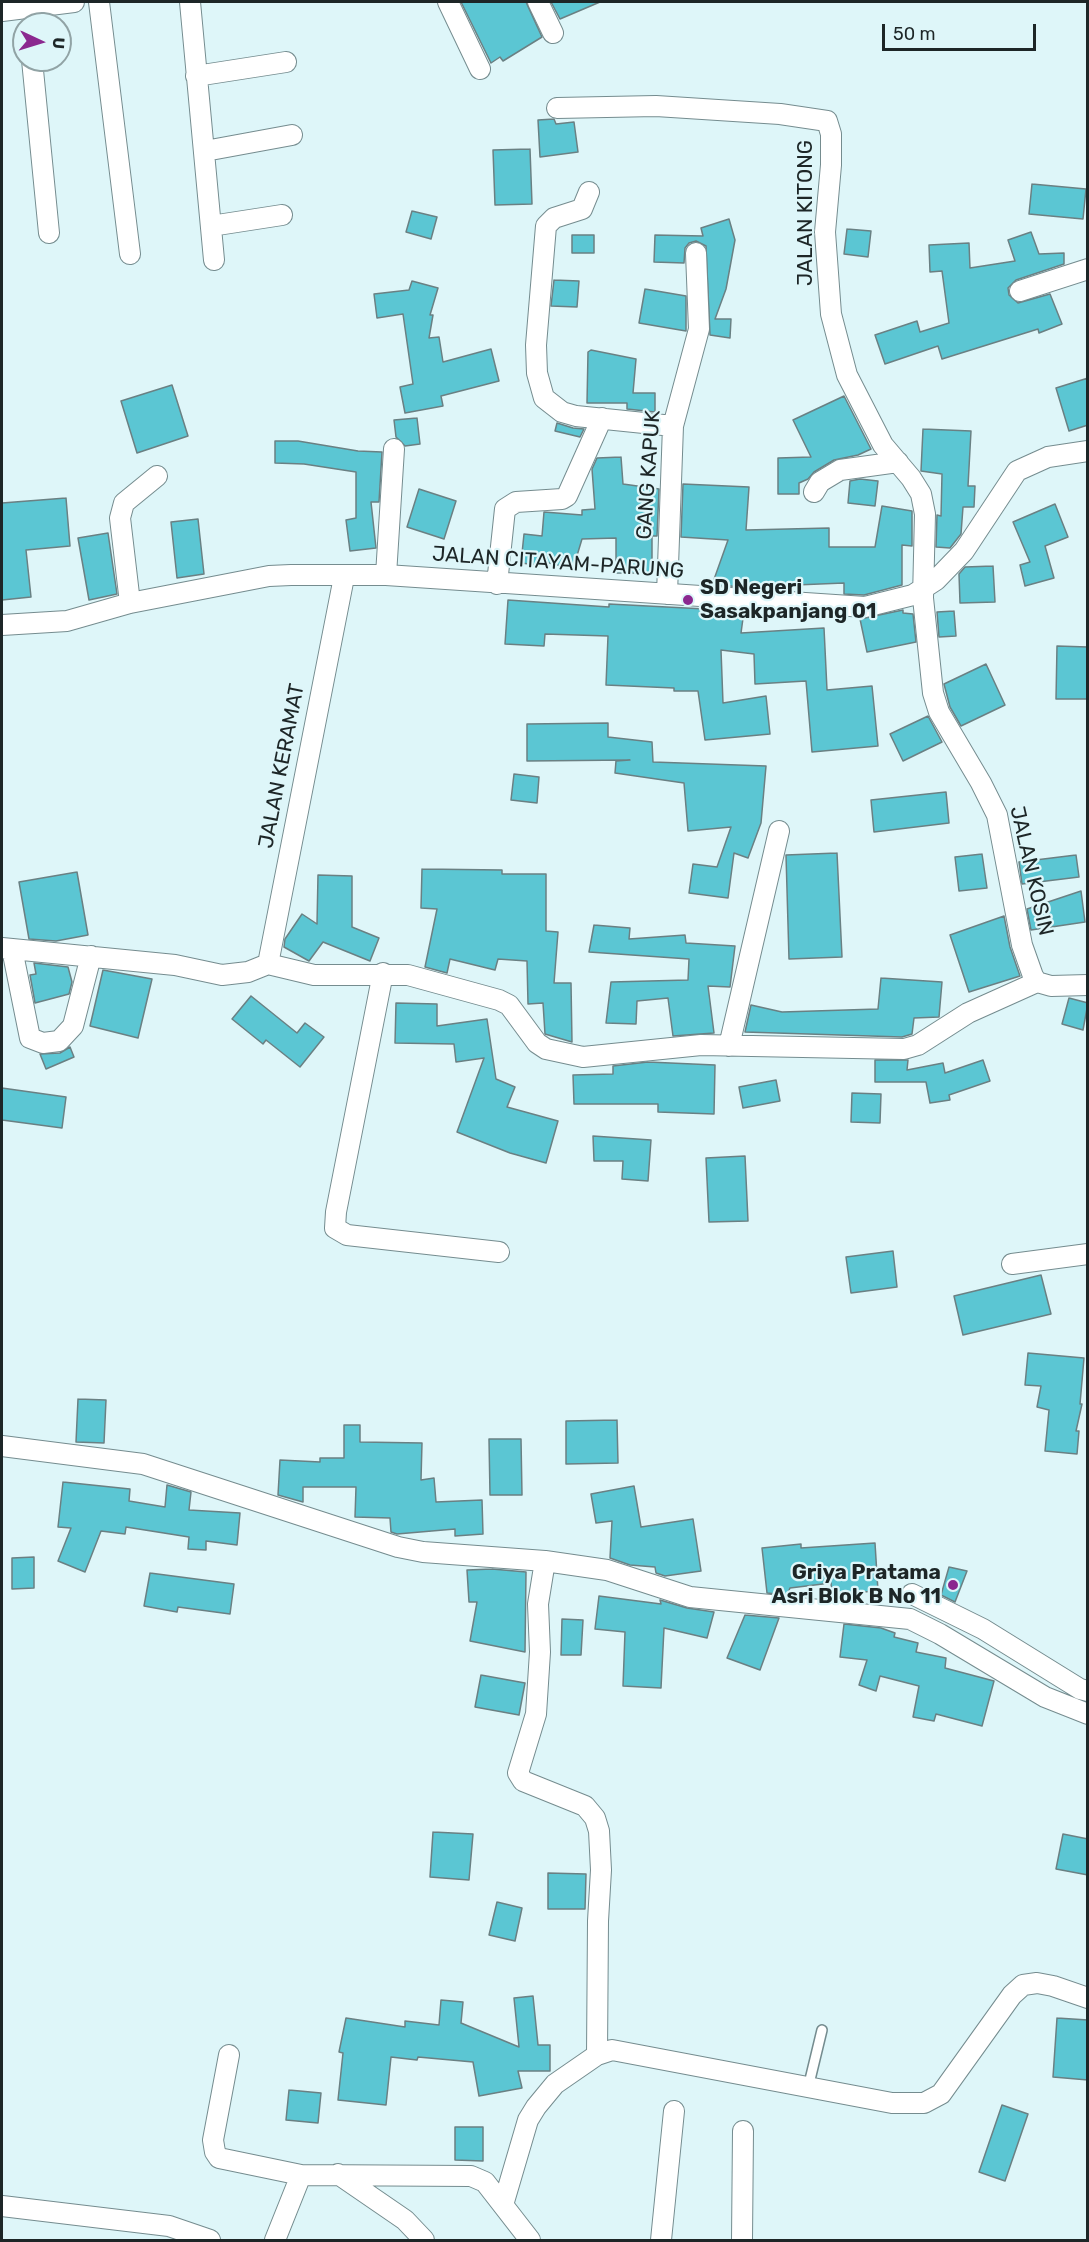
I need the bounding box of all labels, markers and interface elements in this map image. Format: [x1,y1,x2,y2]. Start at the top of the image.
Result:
north arrow [12,12,72,72]
scale bar [885,12,1040,50]
text: 50 m [893,23,936,45]
text: U [49,37,68,50]
street label: JALAN KITONG [793,140,819,286]
street label: GANG KAPUK [632,409,666,541]
street label: JALAN CITAYAM-PARUNG [431,542,685,584]
place label: SD Negeri Sasakpanjang 01 [700,575,877,625]
marker: SD Negeri Sasakpanjang 01 [681,593,695,607]
street label: JALAN KERAMAT [254,682,310,850]
street label: JALAN KOSIN [1004,804,1058,938]
place label: Griya Pratama Asri Blok B No 11 [771,1560,941,1610]
marker: Griya Pratama Asri Blok B No 11 [946,1578,960,1592]

